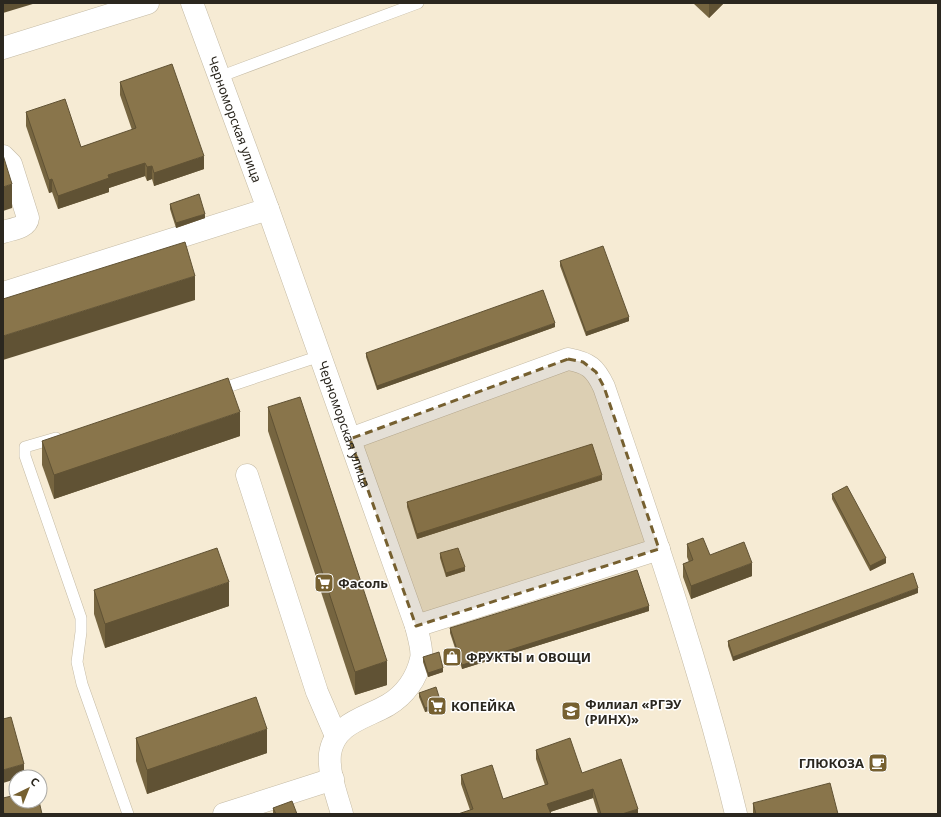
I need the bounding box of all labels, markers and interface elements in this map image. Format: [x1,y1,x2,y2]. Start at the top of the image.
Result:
street label: Черноморская улица [203,54,266,185]
street label: Черноморская улица [314,358,375,490]
supermarket icon: Фасоль [313,572,335,594]
place label: Фасоль [338,574,388,592]
shop icon: ФРУКТЫ и ОВОЩИ [441,646,463,668]
place label: ФРУКТЫ и ОВОЩИ [466,648,591,666]
supermarket icon: КОПЕЙКА [426,695,448,717]
place label: Филиал «РГЭУ (РИНХ)» [585,695,682,728]
place label: КОПЕЙКА [451,697,515,715]
school or university icon: Филиал «РГЭУ (РИНХ)» [560,700,582,722]
cafe icon: ГЛЮКОЗА [867,752,889,774]
place label: ГЛЮКОЗА [799,754,864,772]
north arrow [8,769,48,809]
text: С [27,773,43,789]

